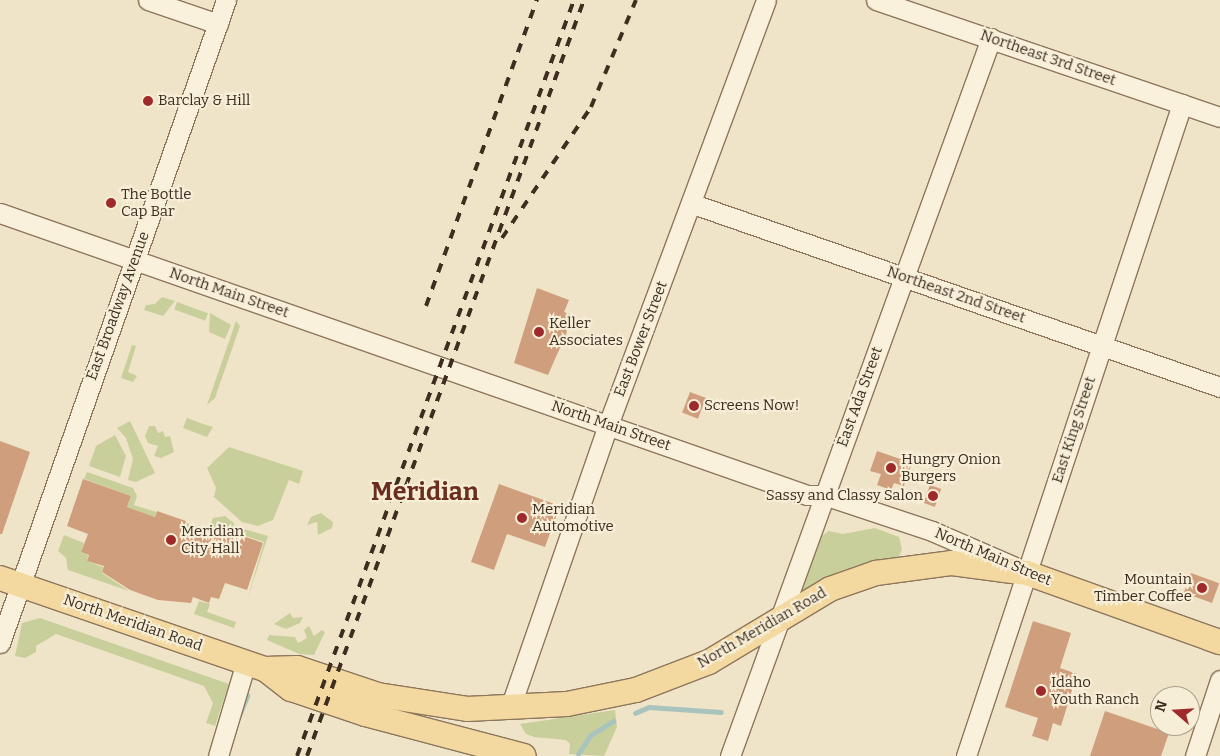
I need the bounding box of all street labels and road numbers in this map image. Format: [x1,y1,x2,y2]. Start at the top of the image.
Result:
street label: Northeast 3rd Street [978,26,1118,90]
street label: East Broadway Avenue [83,229,153,383]
street label: Northeast 2nd Street [884,263,1028,327]
street label: North Main Street [167,264,291,322]
street label: East Bower Street [611,279,671,399]
street label: East Ada Street [834,344,886,450]
street label: East King Street [1048,374,1100,486]
street label: North Main Street [549,397,673,455]
street label: North Main Street [932,524,1054,590]
street label: North Meridian Road [694,584,830,672]
street label: North Meridian Road [61,591,205,655]

